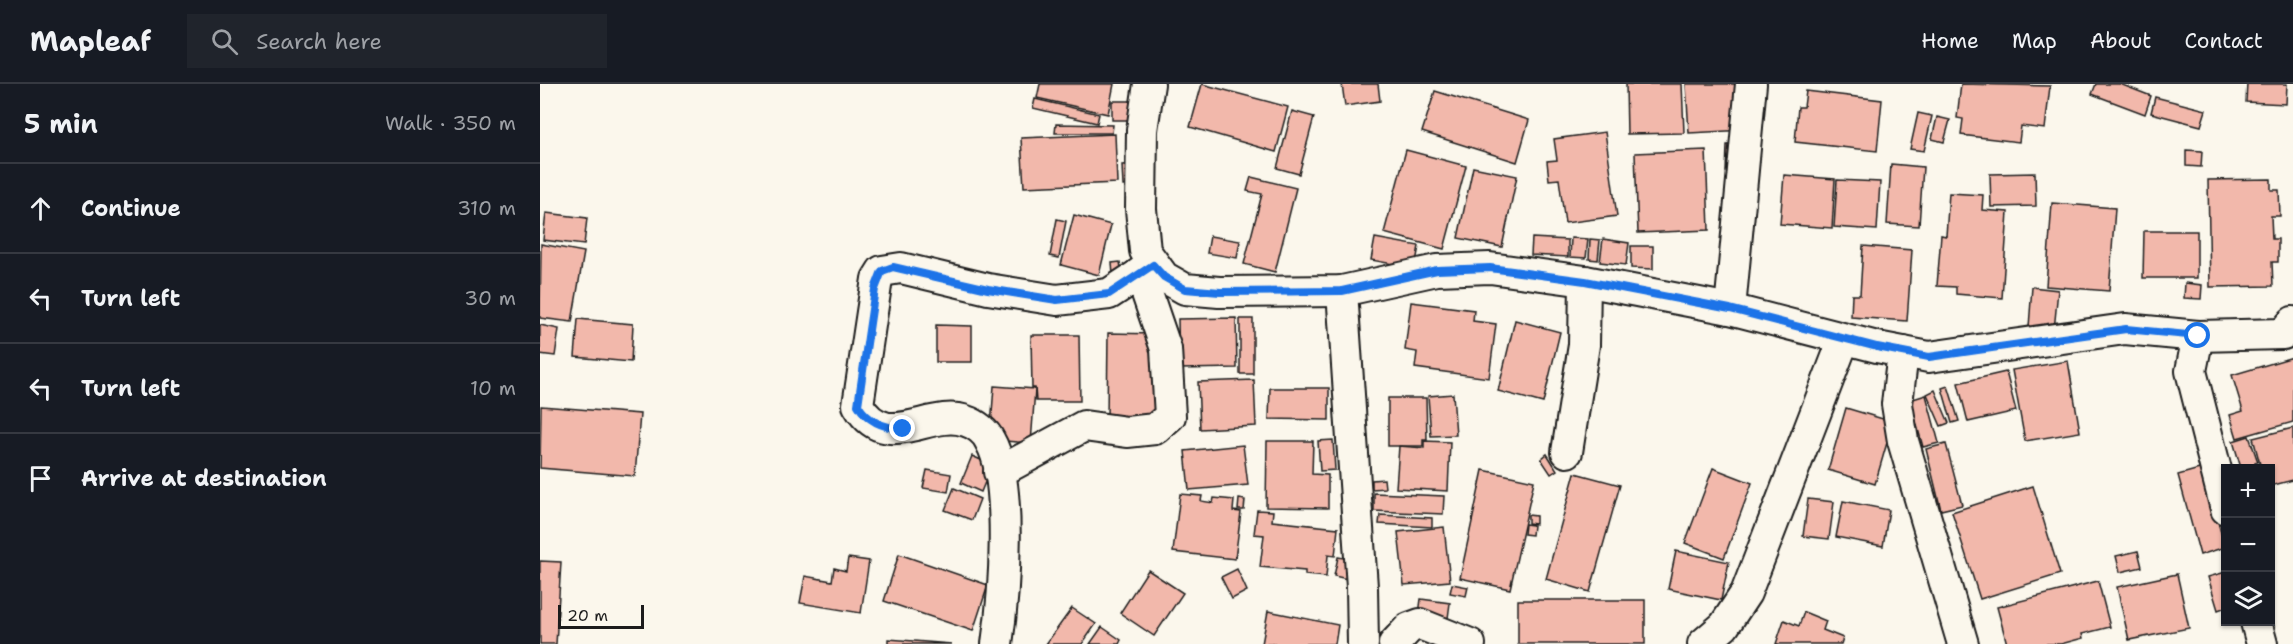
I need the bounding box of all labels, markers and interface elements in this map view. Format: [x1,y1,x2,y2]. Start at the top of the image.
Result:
search box [187,14,607,68]
text: Mapleaf [30,22,151,60]
icon: search [208,25,241,58]
text: Search here [256,27,382,56]
text: Home [1921,27,1979,55]
text: Map [2012,27,2057,55]
text: About [2090,27,2151,55]
text: Contact [2184,27,2263,55]
text: 5 min [24,106,98,141]
text: Walk · 350 m [385,110,516,136]
icon: ahead [24,192,57,225]
text: Continue [81,194,181,223]
text: 310 m [457,195,516,221]
icon: left [24,282,57,315]
text: Turn left [81,284,180,313]
text: 30 m [464,285,516,311]
route start [2184,322,2210,348]
icon: left [24,372,57,405]
text: Turn left [81,374,180,403]
text: 10 m [470,375,516,401]
route end [889,415,915,441]
icon: arrive [24,462,57,495]
text: Arrive at destination [81,464,327,493]
map controls [2221,464,2275,626]
button: + [2221,464,2275,518]
button: − [2221,518,2275,572]
button: layers [2221,572,2275,626]
scale bar [558,602,644,630]
text: 20 m [567,605,608,626]

